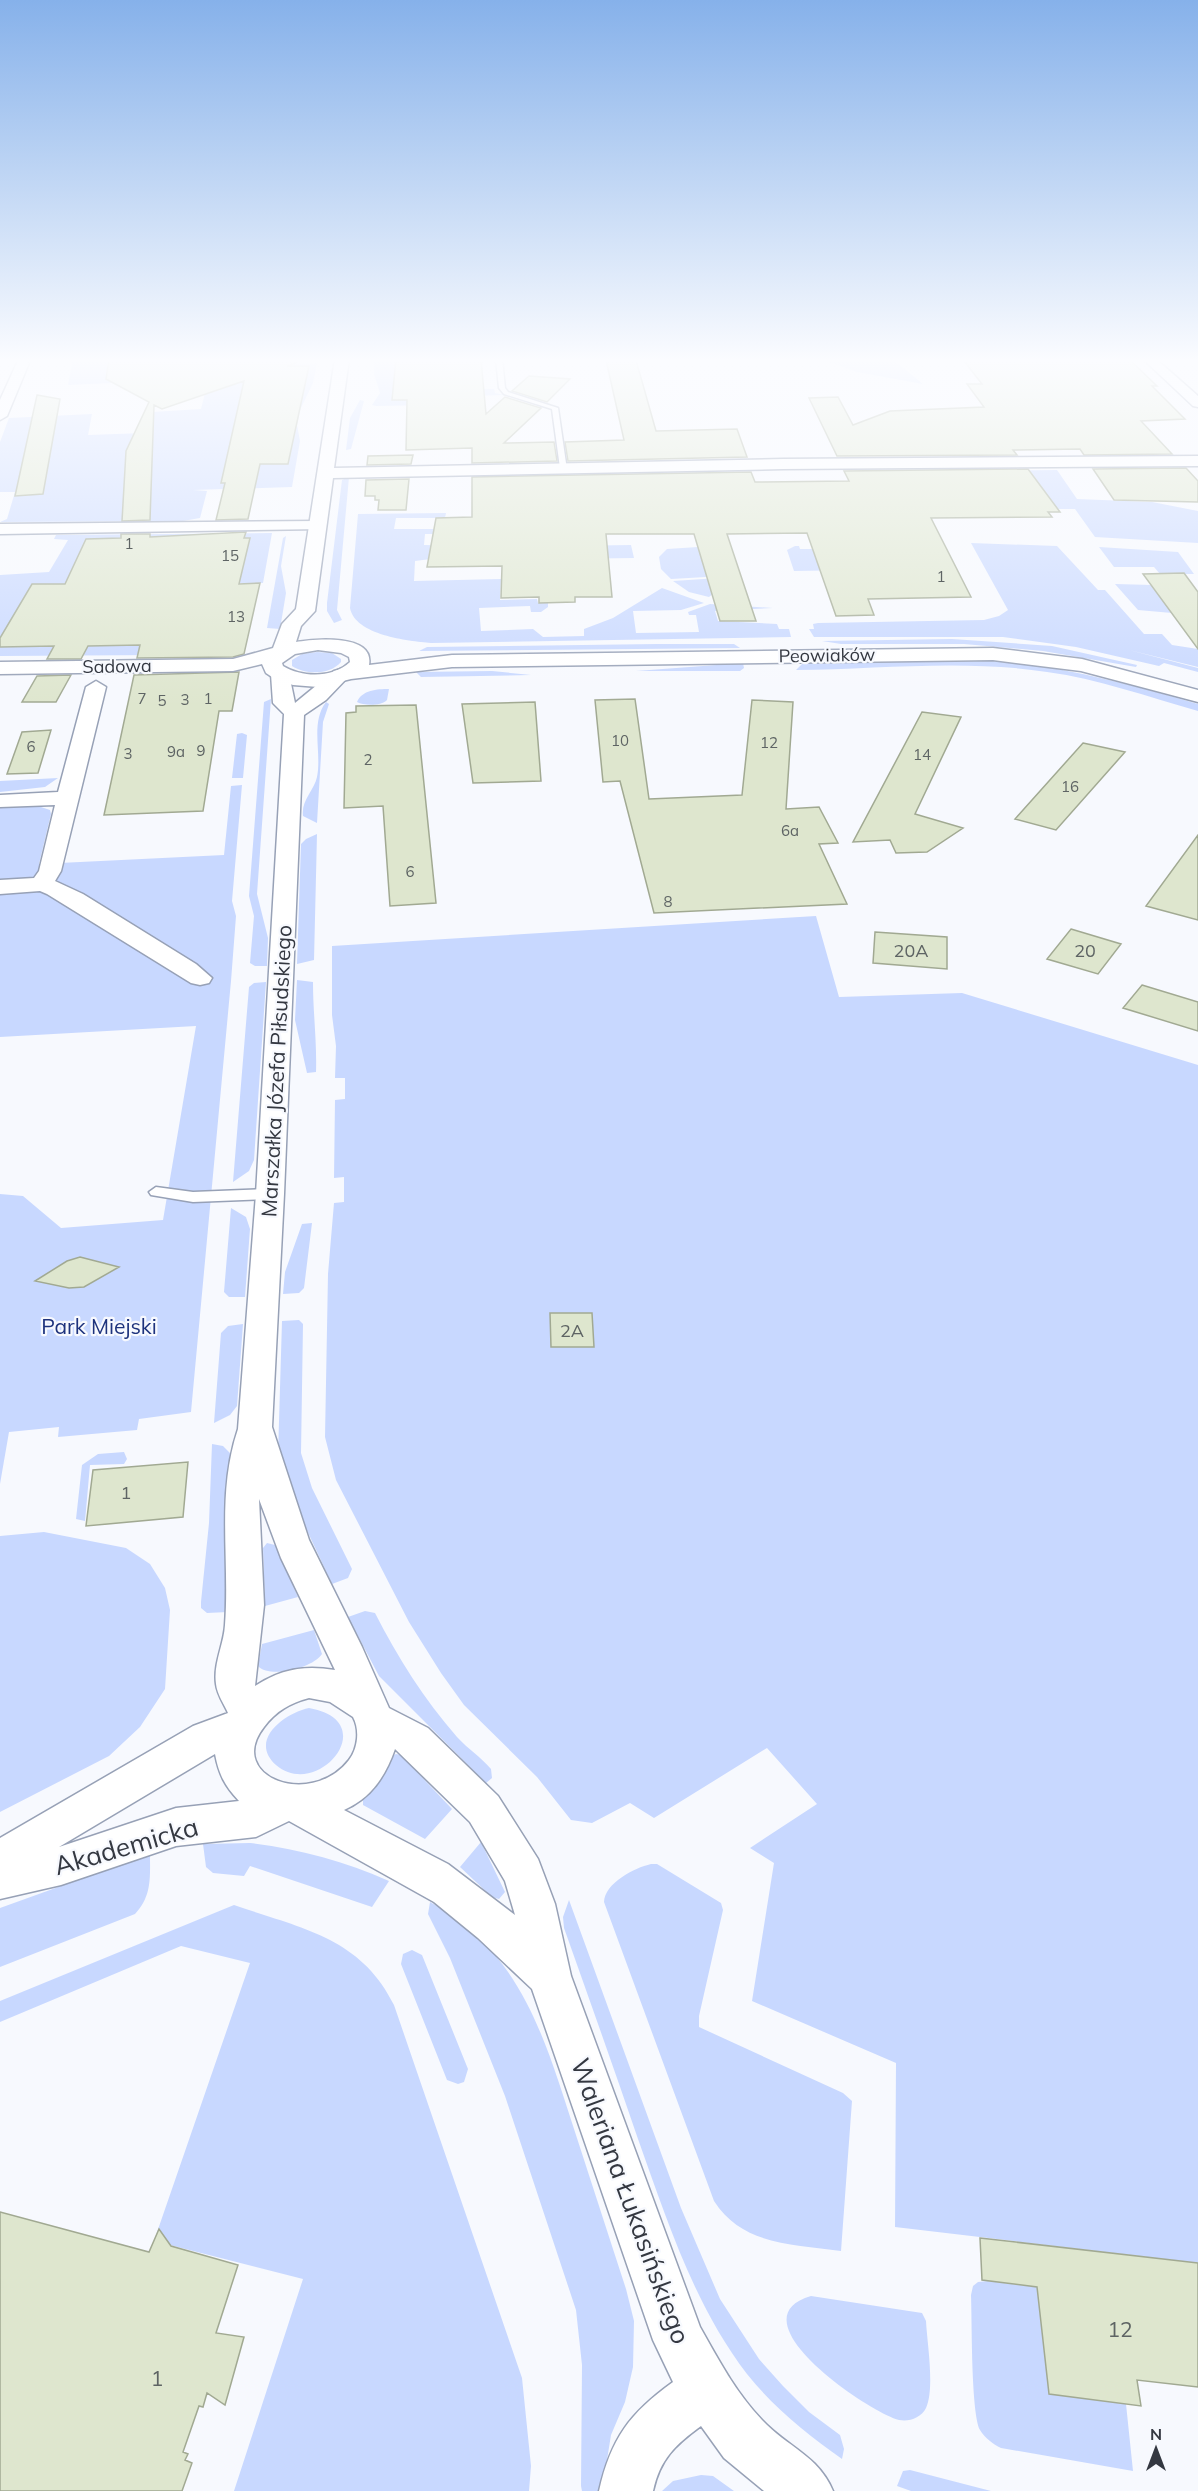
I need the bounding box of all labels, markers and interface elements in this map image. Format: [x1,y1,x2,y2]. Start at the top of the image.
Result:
house number: 1 [124,534,134,553]
house number: 15 [221,546,239,565]
house number: 1 [936,567,946,586]
house number: 13 [227,607,245,626]
street label: Peowiaków [778,643,876,667]
street label: Sadowa [82,654,152,678]
house number: 7 [137,689,147,708]
house number: 1 [203,689,213,708]
house number: 3 [180,690,190,709]
house number: 5 [157,691,167,710]
house number: 10 [611,731,629,750]
house number: 12 [760,733,778,752]
house number: 6 [26,737,36,756]
house number: 9 [196,741,206,760]
house number: 9a [167,742,185,761]
house number: 3 [123,744,133,763]
house number: 14 [913,745,931,764]
house number: 2 [363,750,373,769]
house number: 16 [1061,777,1079,796]
house number: 6a [781,821,799,840]
house number: 6 [405,862,415,881]
house number: 8 [663,892,673,911]
street label: Marszałka Józefa Piłsudskiego [255,924,297,1218]
house number: 20A [894,939,928,962]
house number: 20 [1074,939,1096,962]
park label: Park Miejski [41,1313,157,1339]
house number: 2A [560,1319,584,1342]
house number: 1 [121,1481,131,1504]
street label: Akademicka [50,1810,202,1882]
street label: Waleriana Łukasińskiego [564,2054,698,2348]
house number: 12 [1107,2316,1133,2342]
house number: 1 [151,2365,163,2391]
north arrow [1126,2419,1186,2479]
text: N [1150,2424,1162,2444]

